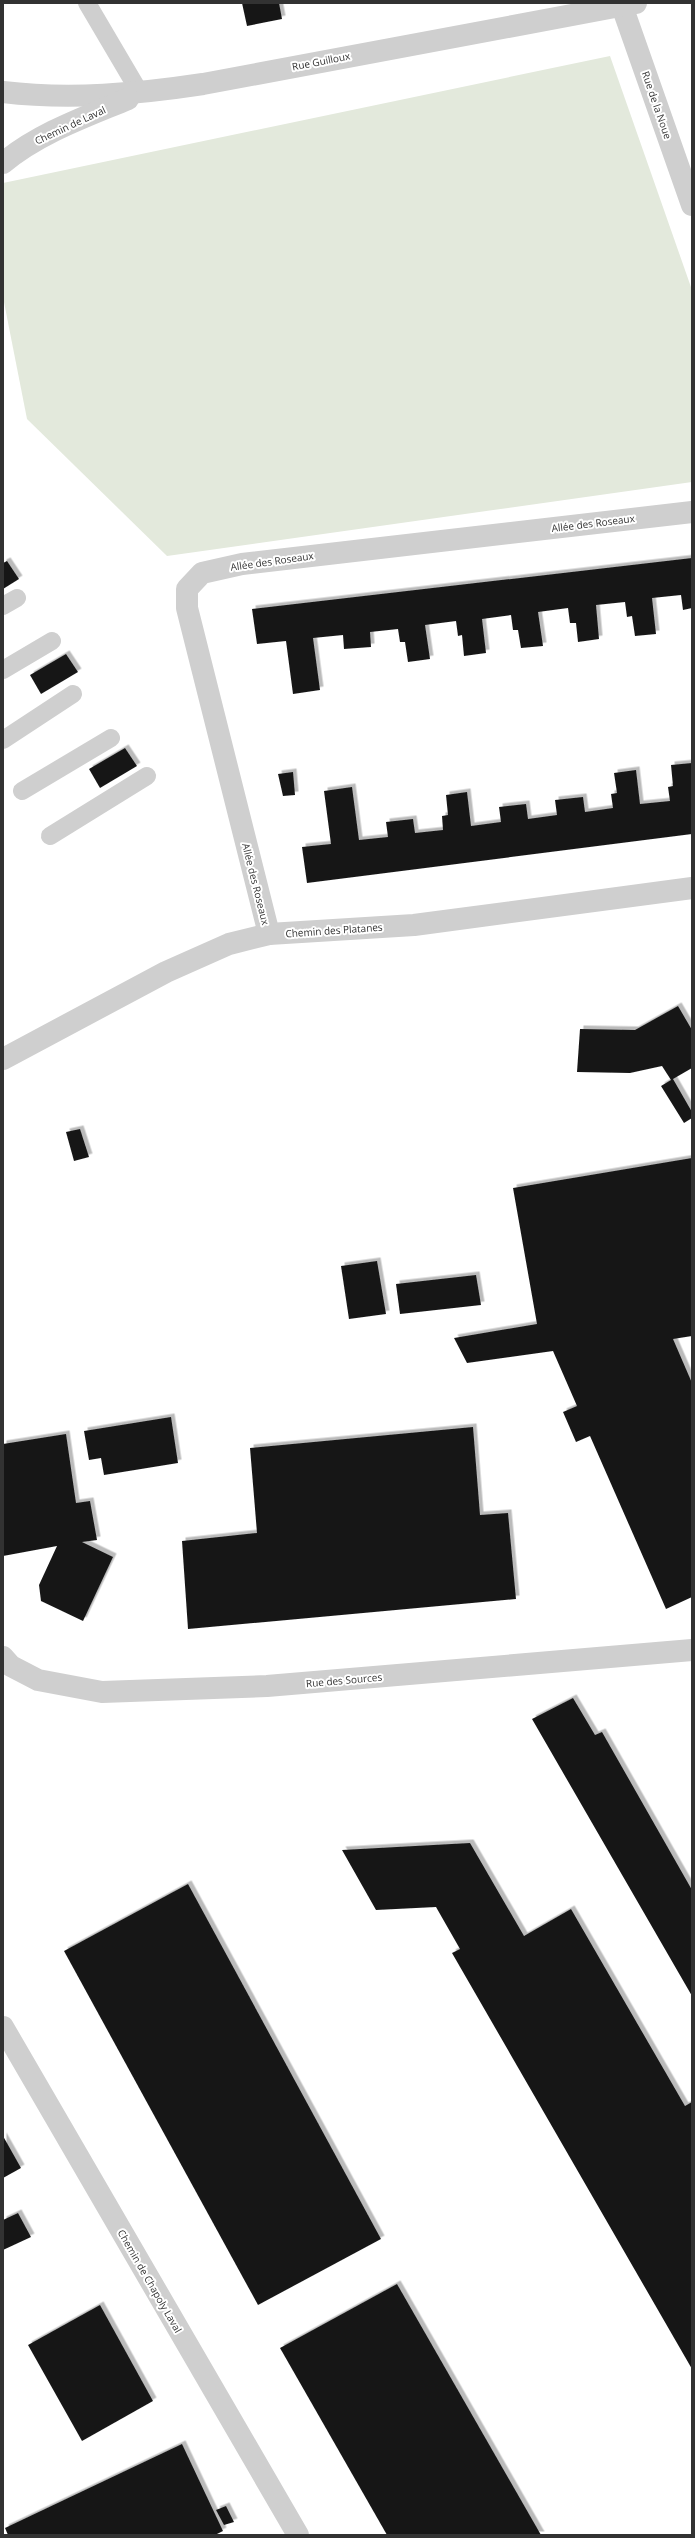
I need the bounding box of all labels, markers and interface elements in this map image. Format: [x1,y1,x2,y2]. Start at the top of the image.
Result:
street label: Rue Guilloux [291,48,352,73]
street label: Rue de la Noue [639,69,675,141]
street label: Chemin de Laval [32,102,108,148]
street label: Allée des Roseaux [551,511,636,535]
street label: Allée des Roseaux [230,548,315,574]
street label: Allée des Roseaux [239,842,273,927]
street label: Chemin des Platanes [285,920,383,940]
street label: Rue des Sources [305,1670,383,1690]
street label: Chemin de Chapoly Laval [115,2227,185,2335]

